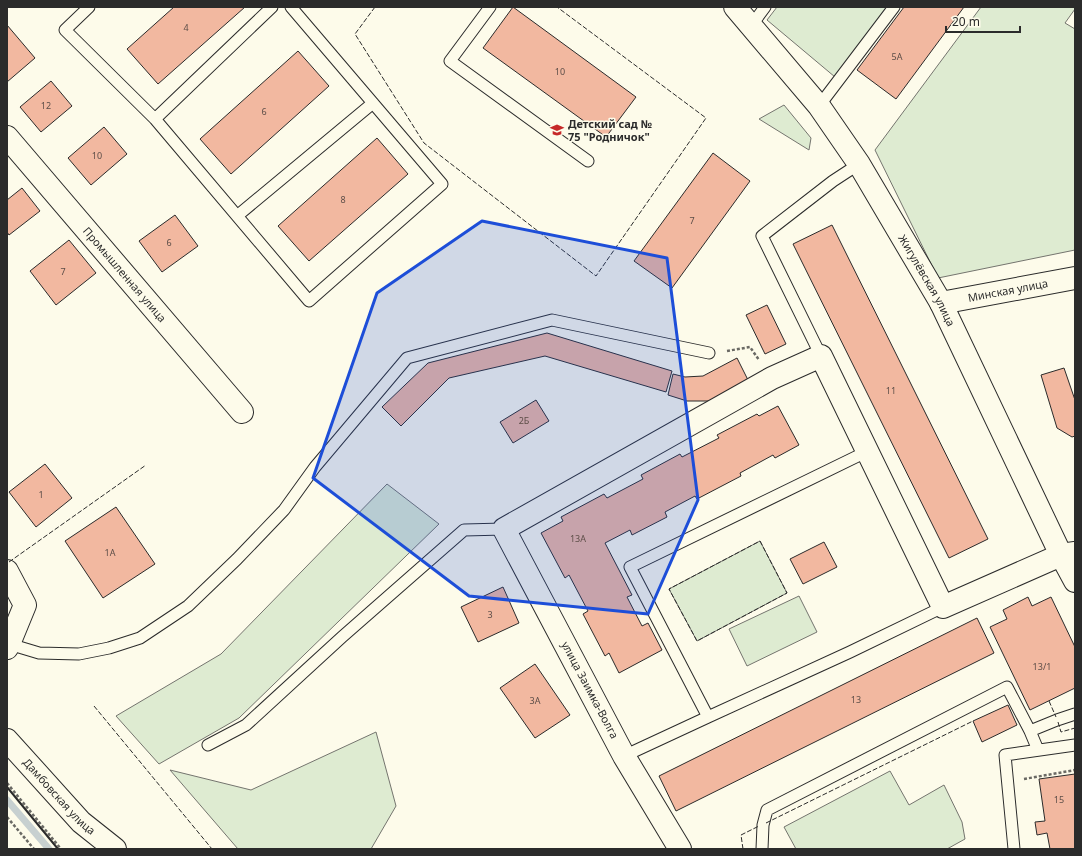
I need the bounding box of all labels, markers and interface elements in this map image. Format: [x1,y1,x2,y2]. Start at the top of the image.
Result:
scale bar [946,8,1020,34]
text: 20 m [952,13,980,30]
house number: 4 [183,21,189,34]
house number: 5А [892,50,903,63]
house number: 10 [555,65,565,78]
house number: 12 [41,99,51,112]
house number: 6 [261,105,267,118]
place label: Детский сад № 75 "Родничок" [568,116,652,144]
school or university icon: Детский сад № 75 "Родничок" [549,122,565,138]
house number: 10 [92,149,102,162]
house number: 8 [340,193,346,206]
house number: 7 [689,214,695,227]
street label: Промышленная улица [80,224,170,325]
street label: Жигулёвская улица [895,232,959,328]
house number: 6 [166,236,172,249]
house number: 7 [60,265,66,278]
street label: Минская улица [966,275,1049,305]
house number: 11 [886,384,896,397]
house number: 2Б [519,414,530,427]
house number: 1 [38,488,44,501]
house number: 13А [570,532,586,545]
house number: 1А [105,546,116,559]
house number: 3 [487,608,493,621]
street label: улица Заимка-Волга [558,639,622,741]
house number: 13/1 [1033,660,1051,673]
house number: 13 [851,693,861,706]
house number: 3А [530,694,541,707]
street label: Дамбовская улица [20,755,99,838]
house number: 15 [1054,793,1064,806]

